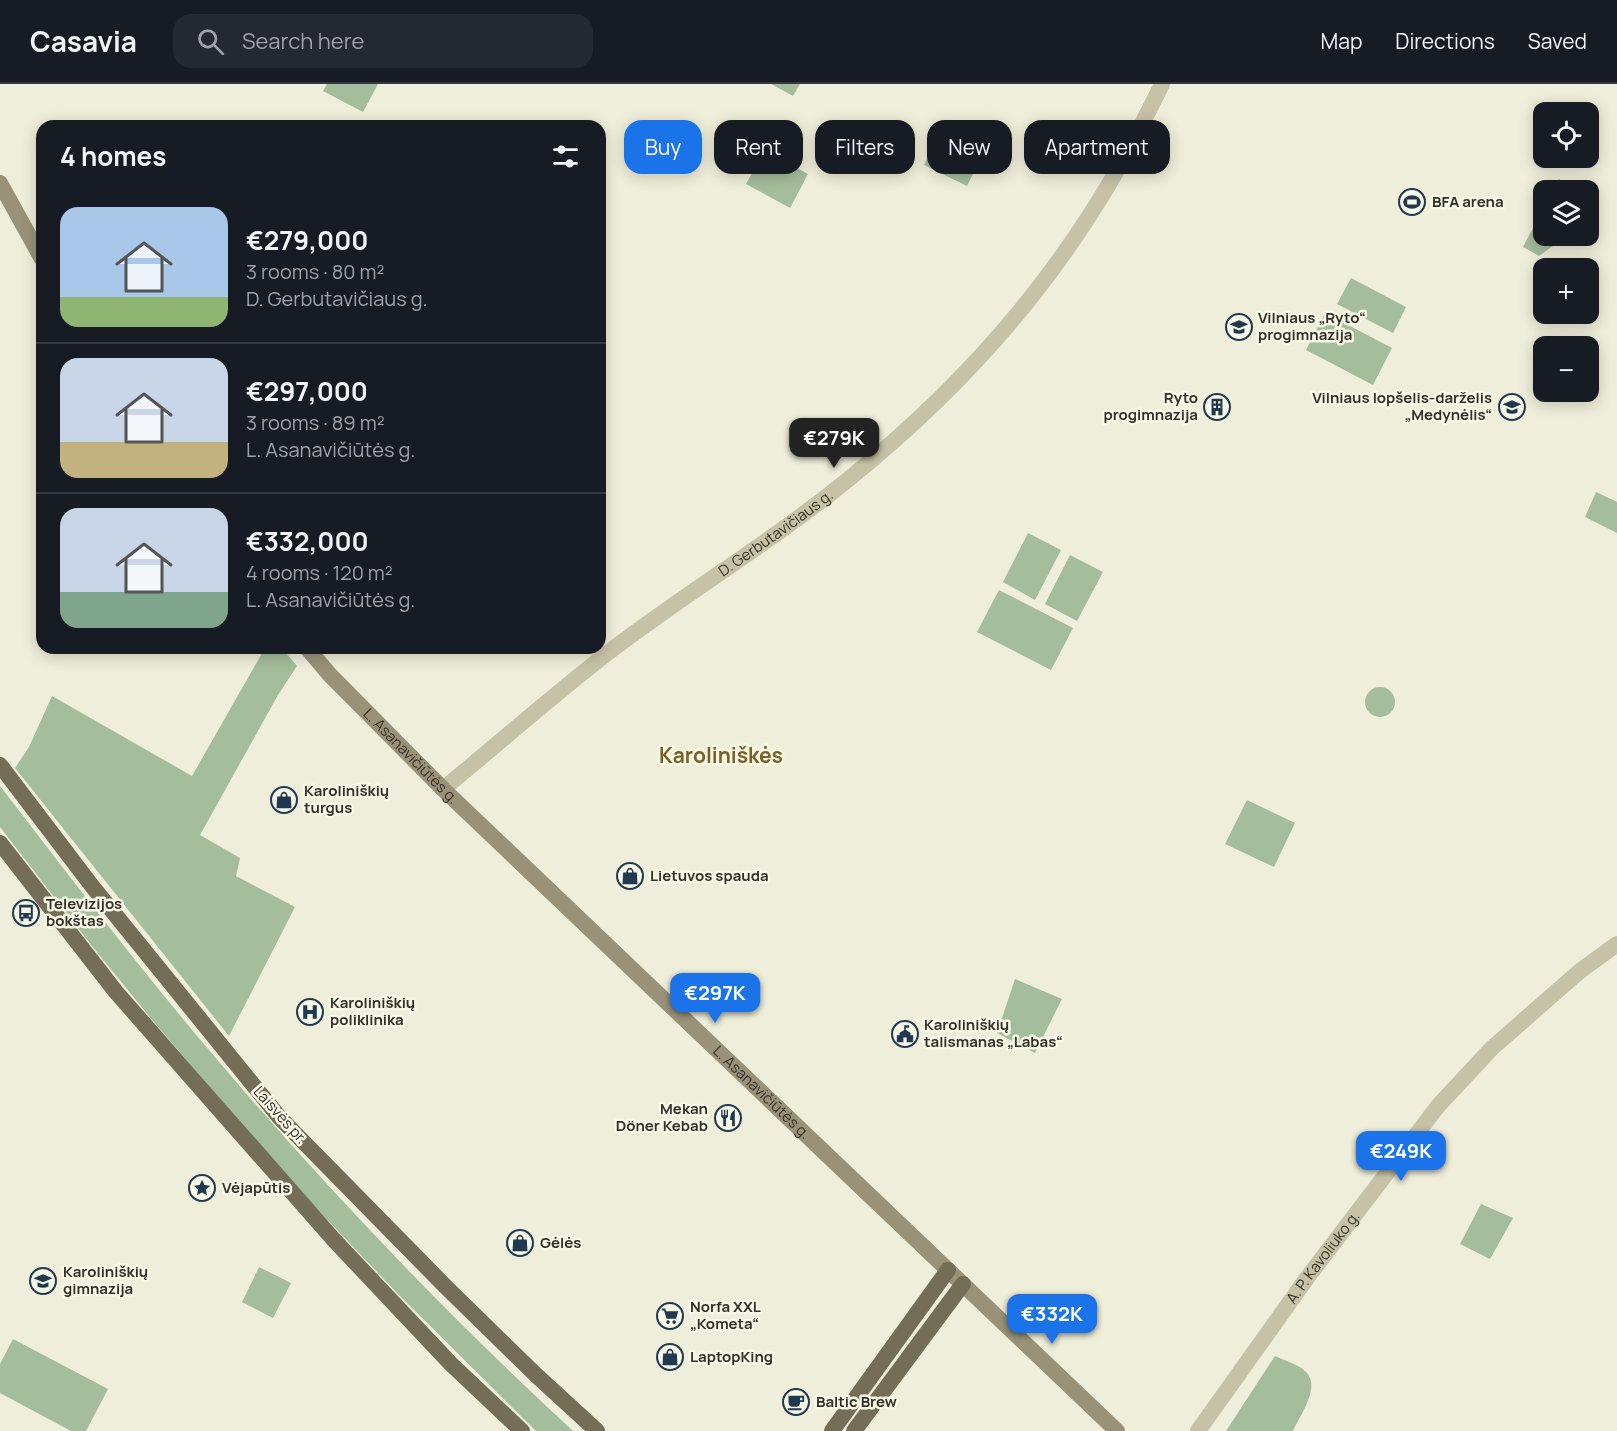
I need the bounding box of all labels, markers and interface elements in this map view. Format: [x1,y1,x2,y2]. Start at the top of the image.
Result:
search box [173,14,593,68]
text: Casavia [30,22,137,60]
icon: search [194,25,227,58]
text: Search here [242,26,364,56]
text: Map [1321,27,1362,55]
text: Directions [1395,27,1495,55]
text: Saved [1528,27,1587,55]
map controls [1533,102,1599,402]
button: locate [1533,102,1599,168]
chip: Buy [624,120,702,174]
chip: Rent [714,120,803,174]
chip: Filters [815,120,915,174]
chip: New [927,120,1012,174]
chip: Apartment [1024,120,1170,174]
text: 4 homes [60,138,166,174]
icon: filters [549,140,582,173]
button: layers [1533,180,1599,246]
sports icon: BFA arena [1397,187,1427,217]
place label: BFA arena [1432,191,1504,212]
text: €279,000 [246,222,368,258]
icon: home [108,231,180,303]
text: 3 rooms · 80 m² [246,258,385,285]
button: + [1533,258,1599,324]
text: D. Gerbutavičiaus g. [246,285,428,312]
place label: Vilniaus „Ryto“ progimnazija [1258,307,1366,345]
school or university icon: Vilniaus „Ryto“ progimnazija [1224,312,1254,342]
button: − [1533,336,1599,402]
text: €297,000 [246,373,368,409]
icon: home [108,382,180,454]
place label: Ryto progimnazija [1104,387,1198,425]
place label: Vilniaus lopšelis-darželis „Medynėlis“ [1312,387,1492,425]
building icon: Ryto progimnazija [1202,392,1232,422]
school or university icon: Vilniaus lopšelis-darželis „Medynėlis“ [1497,392,1527,422]
text: 3 rooms · 89 m² [246,409,385,436]
pin: €279K [792,418,876,469]
text: €279K [803,424,865,451]
text: L. Asanavičiūtės g. [246,436,415,463]
street label: D. Gerbutavičiaus g. [714,485,837,581]
text: €332,000 [246,523,369,559]
icon: home [108,532,180,604]
text: 4 rooms · 120 m² [246,559,393,586]
text: L. Asanavičiūtės g. [246,586,415,613]
street label: L. Asanavičiūtės g. [359,703,463,808]
district label: Karoliniškės [659,741,783,769]
place label: Karoliniškių turgus [304,780,389,818]
shop icon: Karoliniškių turgus [269,785,299,815]
shop icon: Lietuvos spauda [615,861,645,891]
place label: Lietuvos spauda [650,865,769,886]
place label: Televizijos bokštas [46,893,122,931]
bus stop icon: Televizijos bokštas [11,898,41,928]
pin: €297K [673,973,757,1024]
text: €297K [684,979,746,1006]
place label: Karoliniškių poliklinika [330,992,415,1030]
hospital icon: Karoliniškių poliklinika [295,997,325,1027]
place label: Karoliniškių talismanas „Labas“ [924,1014,1063,1052]
public building icon: Karoliniškių talismanas „Labas“ [890,1019,920,1049]
street label: L. Asanavičiūtės g. [709,1041,815,1144]
street label: Laisvės pr. [249,1081,312,1148]
place label: Mekan Döner Kebab [616,1098,708,1136]
restaurant icon: Mekan Döner Kebab [713,1103,743,1133]
pin: €249K [1359,1131,1443,1182]
text: €249K [1370,1137,1432,1164]
place icon: Vėjapūtis [187,1173,217,1203]
place label: Vėjapūtis [222,1177,290,1198]
street label: A. P. Kavoliuko g. [1281,1206,1364,1308]
shop icon: Gėlės [505,1228,535,1258]
place label: Gėlės [540,1232,581,1253]
place label: Karoliniškių gimnazija [63,1261,148,1299]
school or university icon: Karoliniškių gimnazija [28,1266,58,1296]
pin: €332K [1010,1294,1094,1345]
place label: Norfa XXL „Kometa“ [690,1296,761,1334]
text: €332K [1021,1300,1083,1327]
supermarket icon: Norfa XXL „Kometa“ [655,1301,685,1331]
shop icon: LaptopKing [655,1342,685,1372]
place label: LaptopKing [690,1346,773,1367]
cafe icon: Baltic Brew [781,1387,811,1417]
place label: Baltic Brew [816,1391,897,1412]

